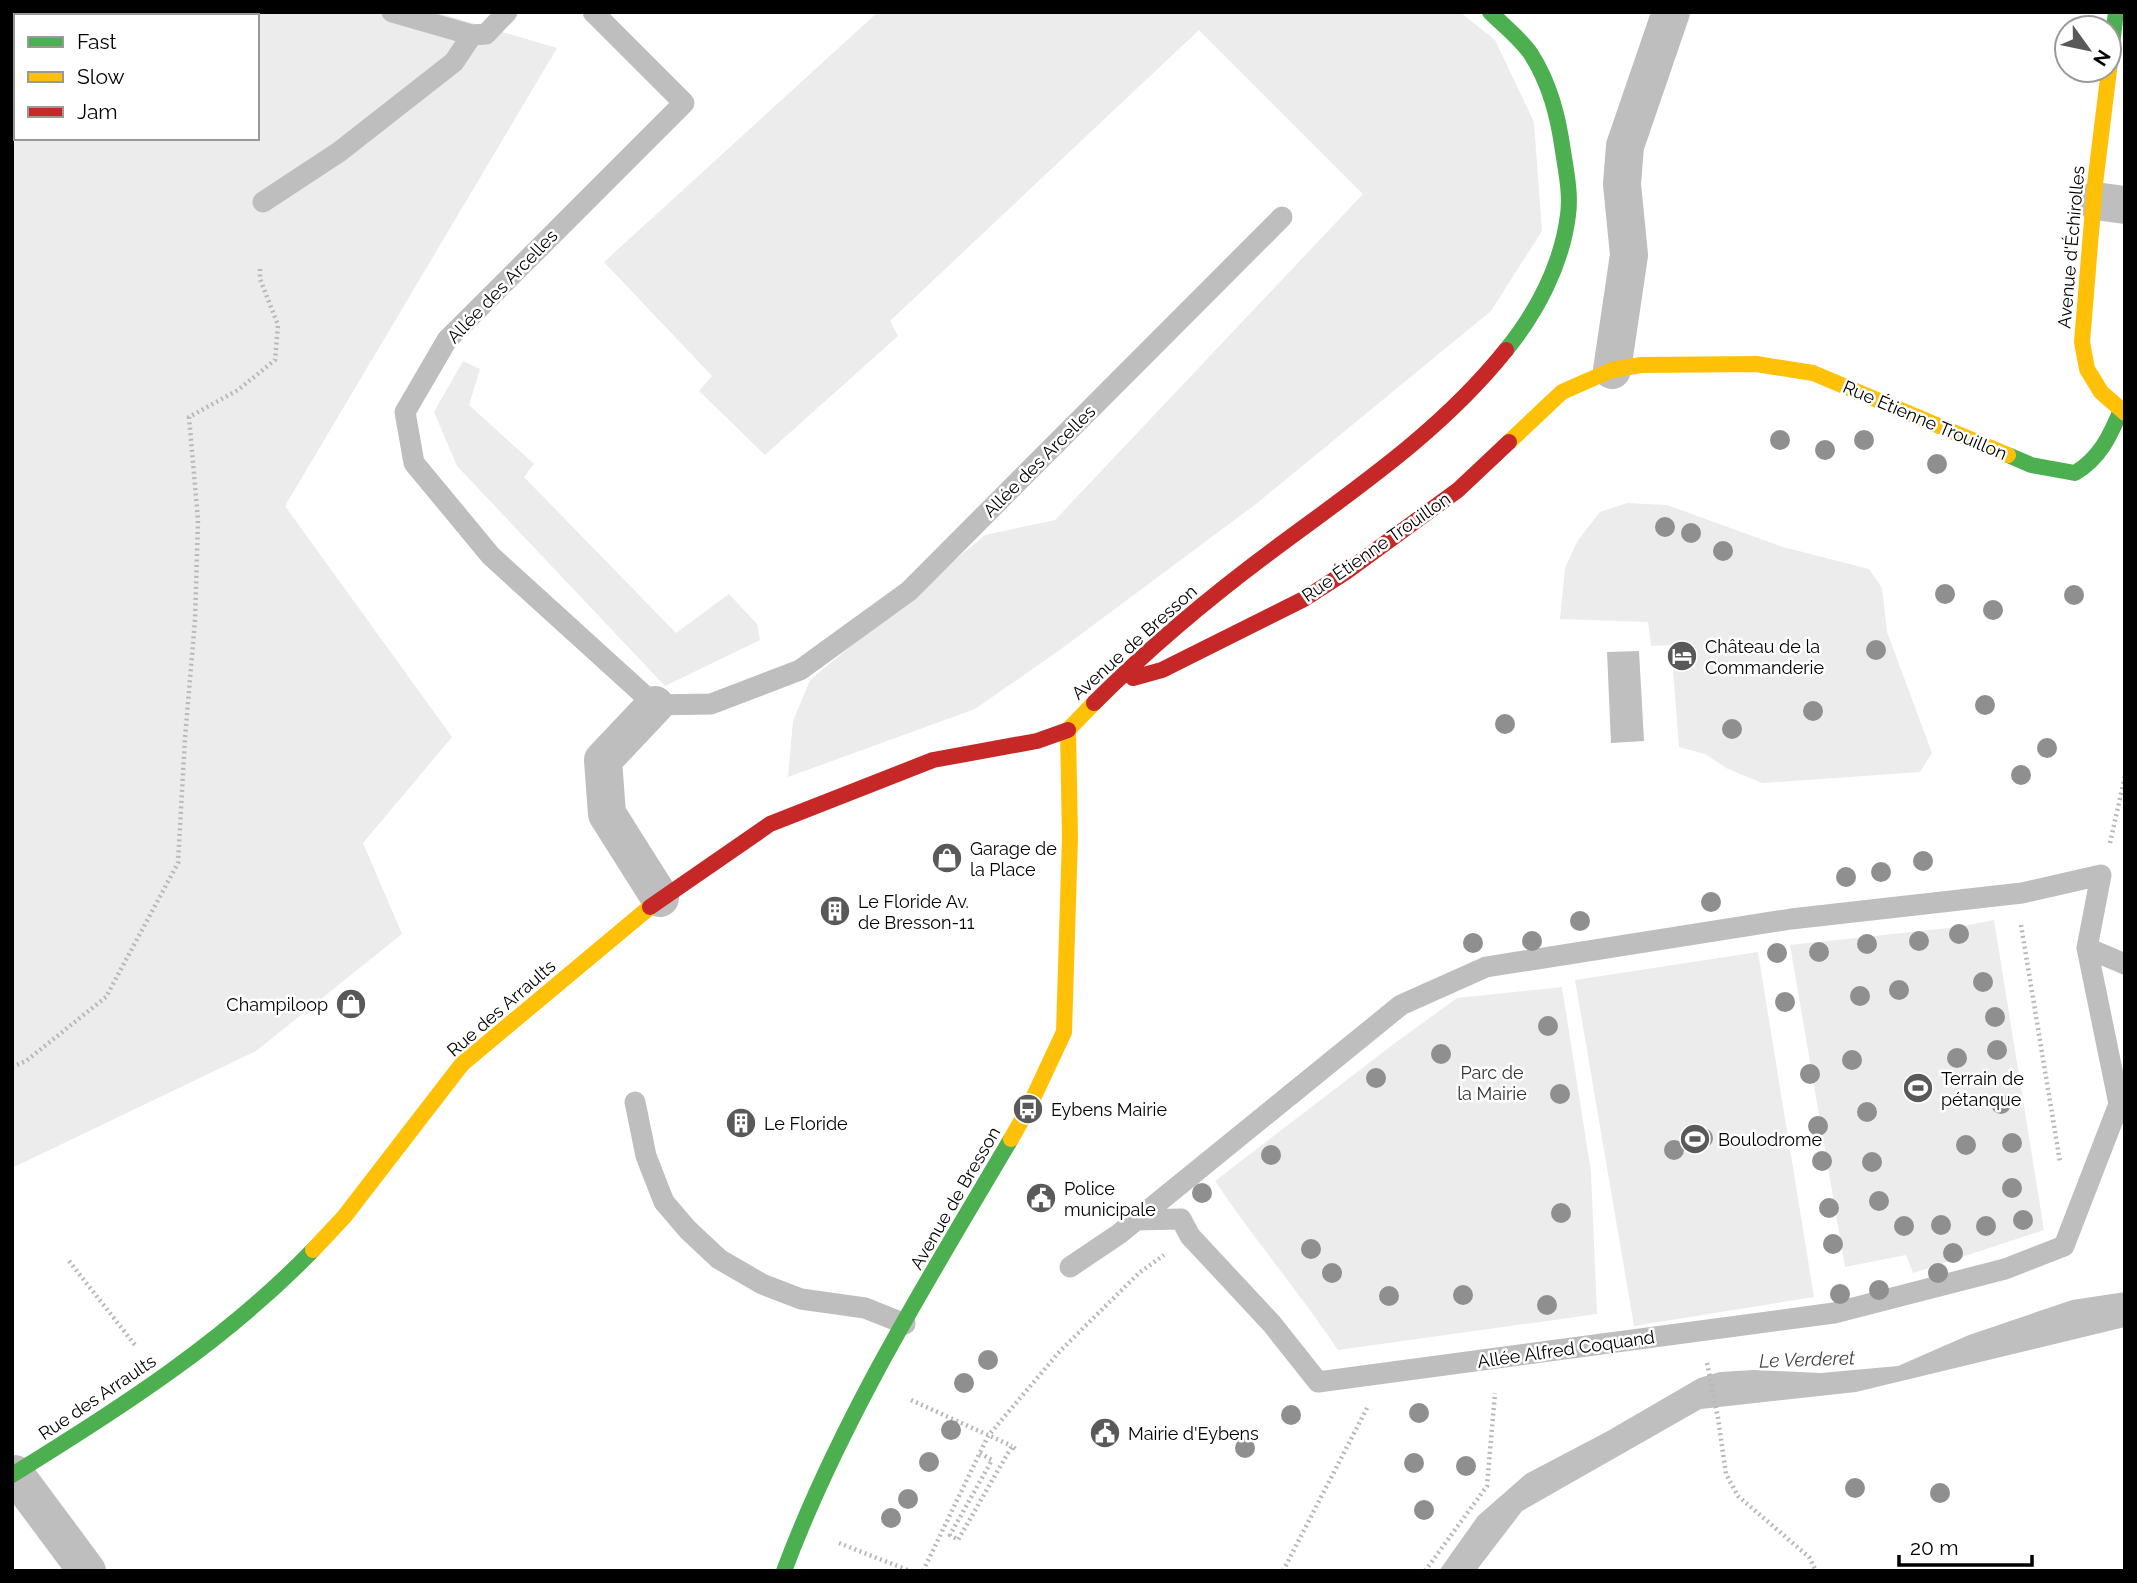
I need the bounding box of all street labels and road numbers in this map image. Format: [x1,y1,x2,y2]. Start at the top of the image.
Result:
street label: Avenue d'Échirolles [2052,164,2089,329]
street label: Allée des Arcelles [442,225,562,347]
street label: Rue Étienne Trouillon [1840,375,2011,464]
street label: Allée des Arcelles [979,400,1100,521]
street label: Rue Étienne Trouillon [1297,487,1454,606]
street label: Avenue de Bresson [1067,580,1201,704]
street label: Rue des Arraults [442,955,560,1061]
street label: Avenue de Bresson [906,1123,1004,1273]
street label: Allée Alfred Coquand [1476,1326,1656,1372]
street label: Rue des Arraults [34,1350,160,1444]

